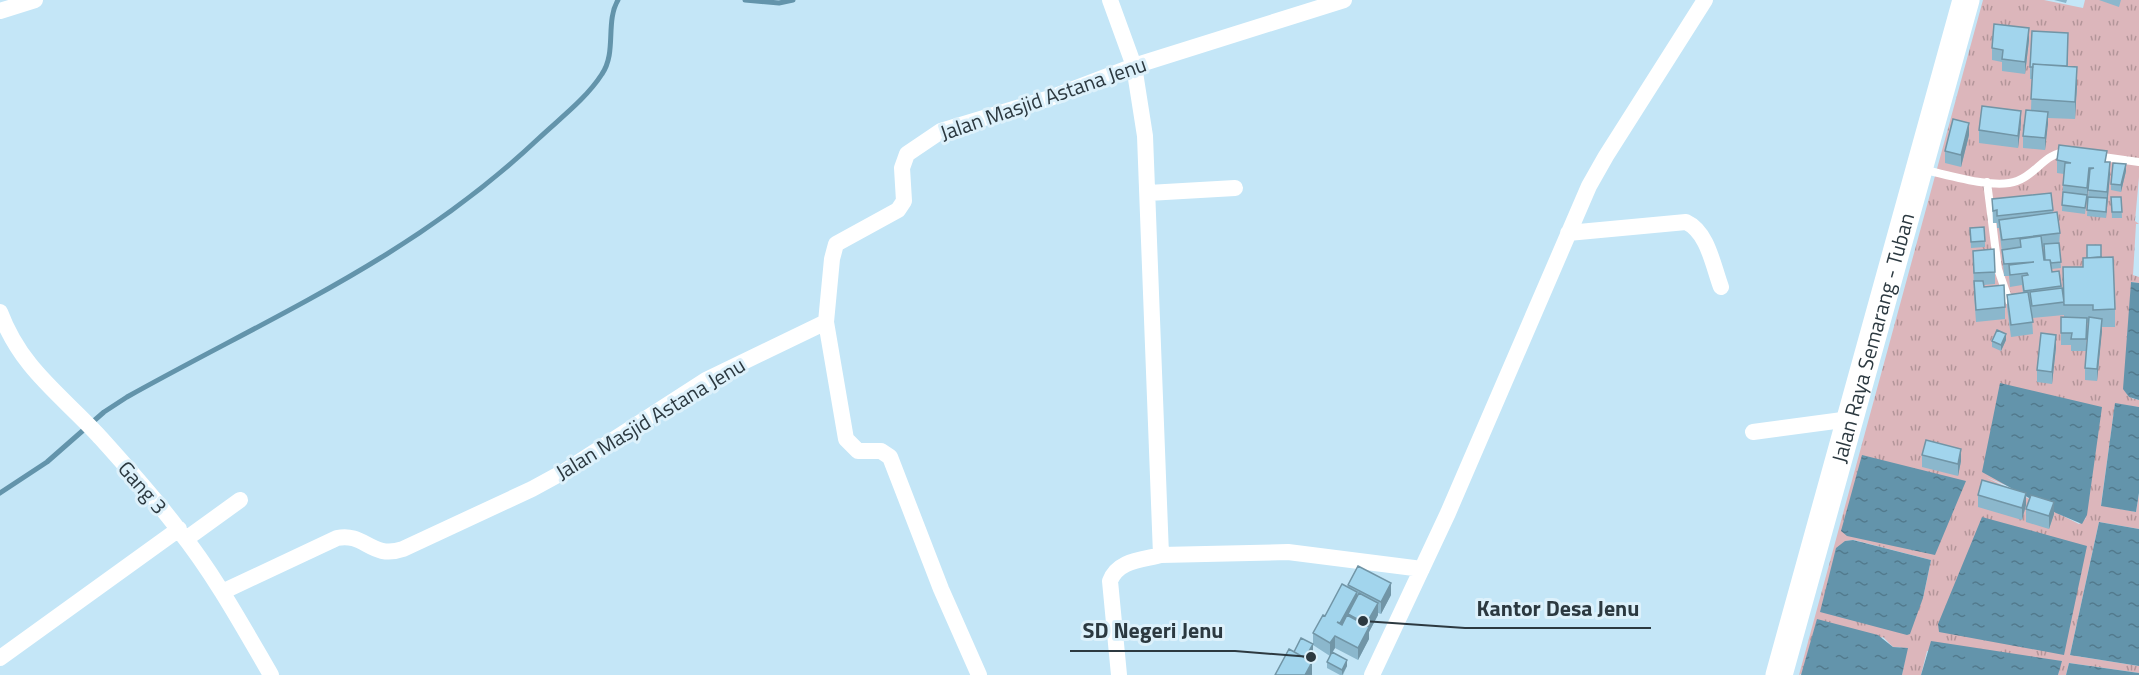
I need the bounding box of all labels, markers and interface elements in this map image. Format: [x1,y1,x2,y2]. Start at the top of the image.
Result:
street label: Jalan Masjid Astana Jenu [936,48,1150,148]
street label: Jalan Raya Semarang - Tuban [1823,209,1922,466]
street label: Jalan Masjid Astana Jenu [549,349,751,487]
street label: Gang 3 [111,453,175,521]
callout: Kantor Desa Jenu [1465,588,1651,628]
text: Kantor Desa Jenu [1477,591,1639,625]
callout: SD Negeri Jenu [1070,611,1235,651]
text: SD Negeri Jenu [1083,613,1223,647]

